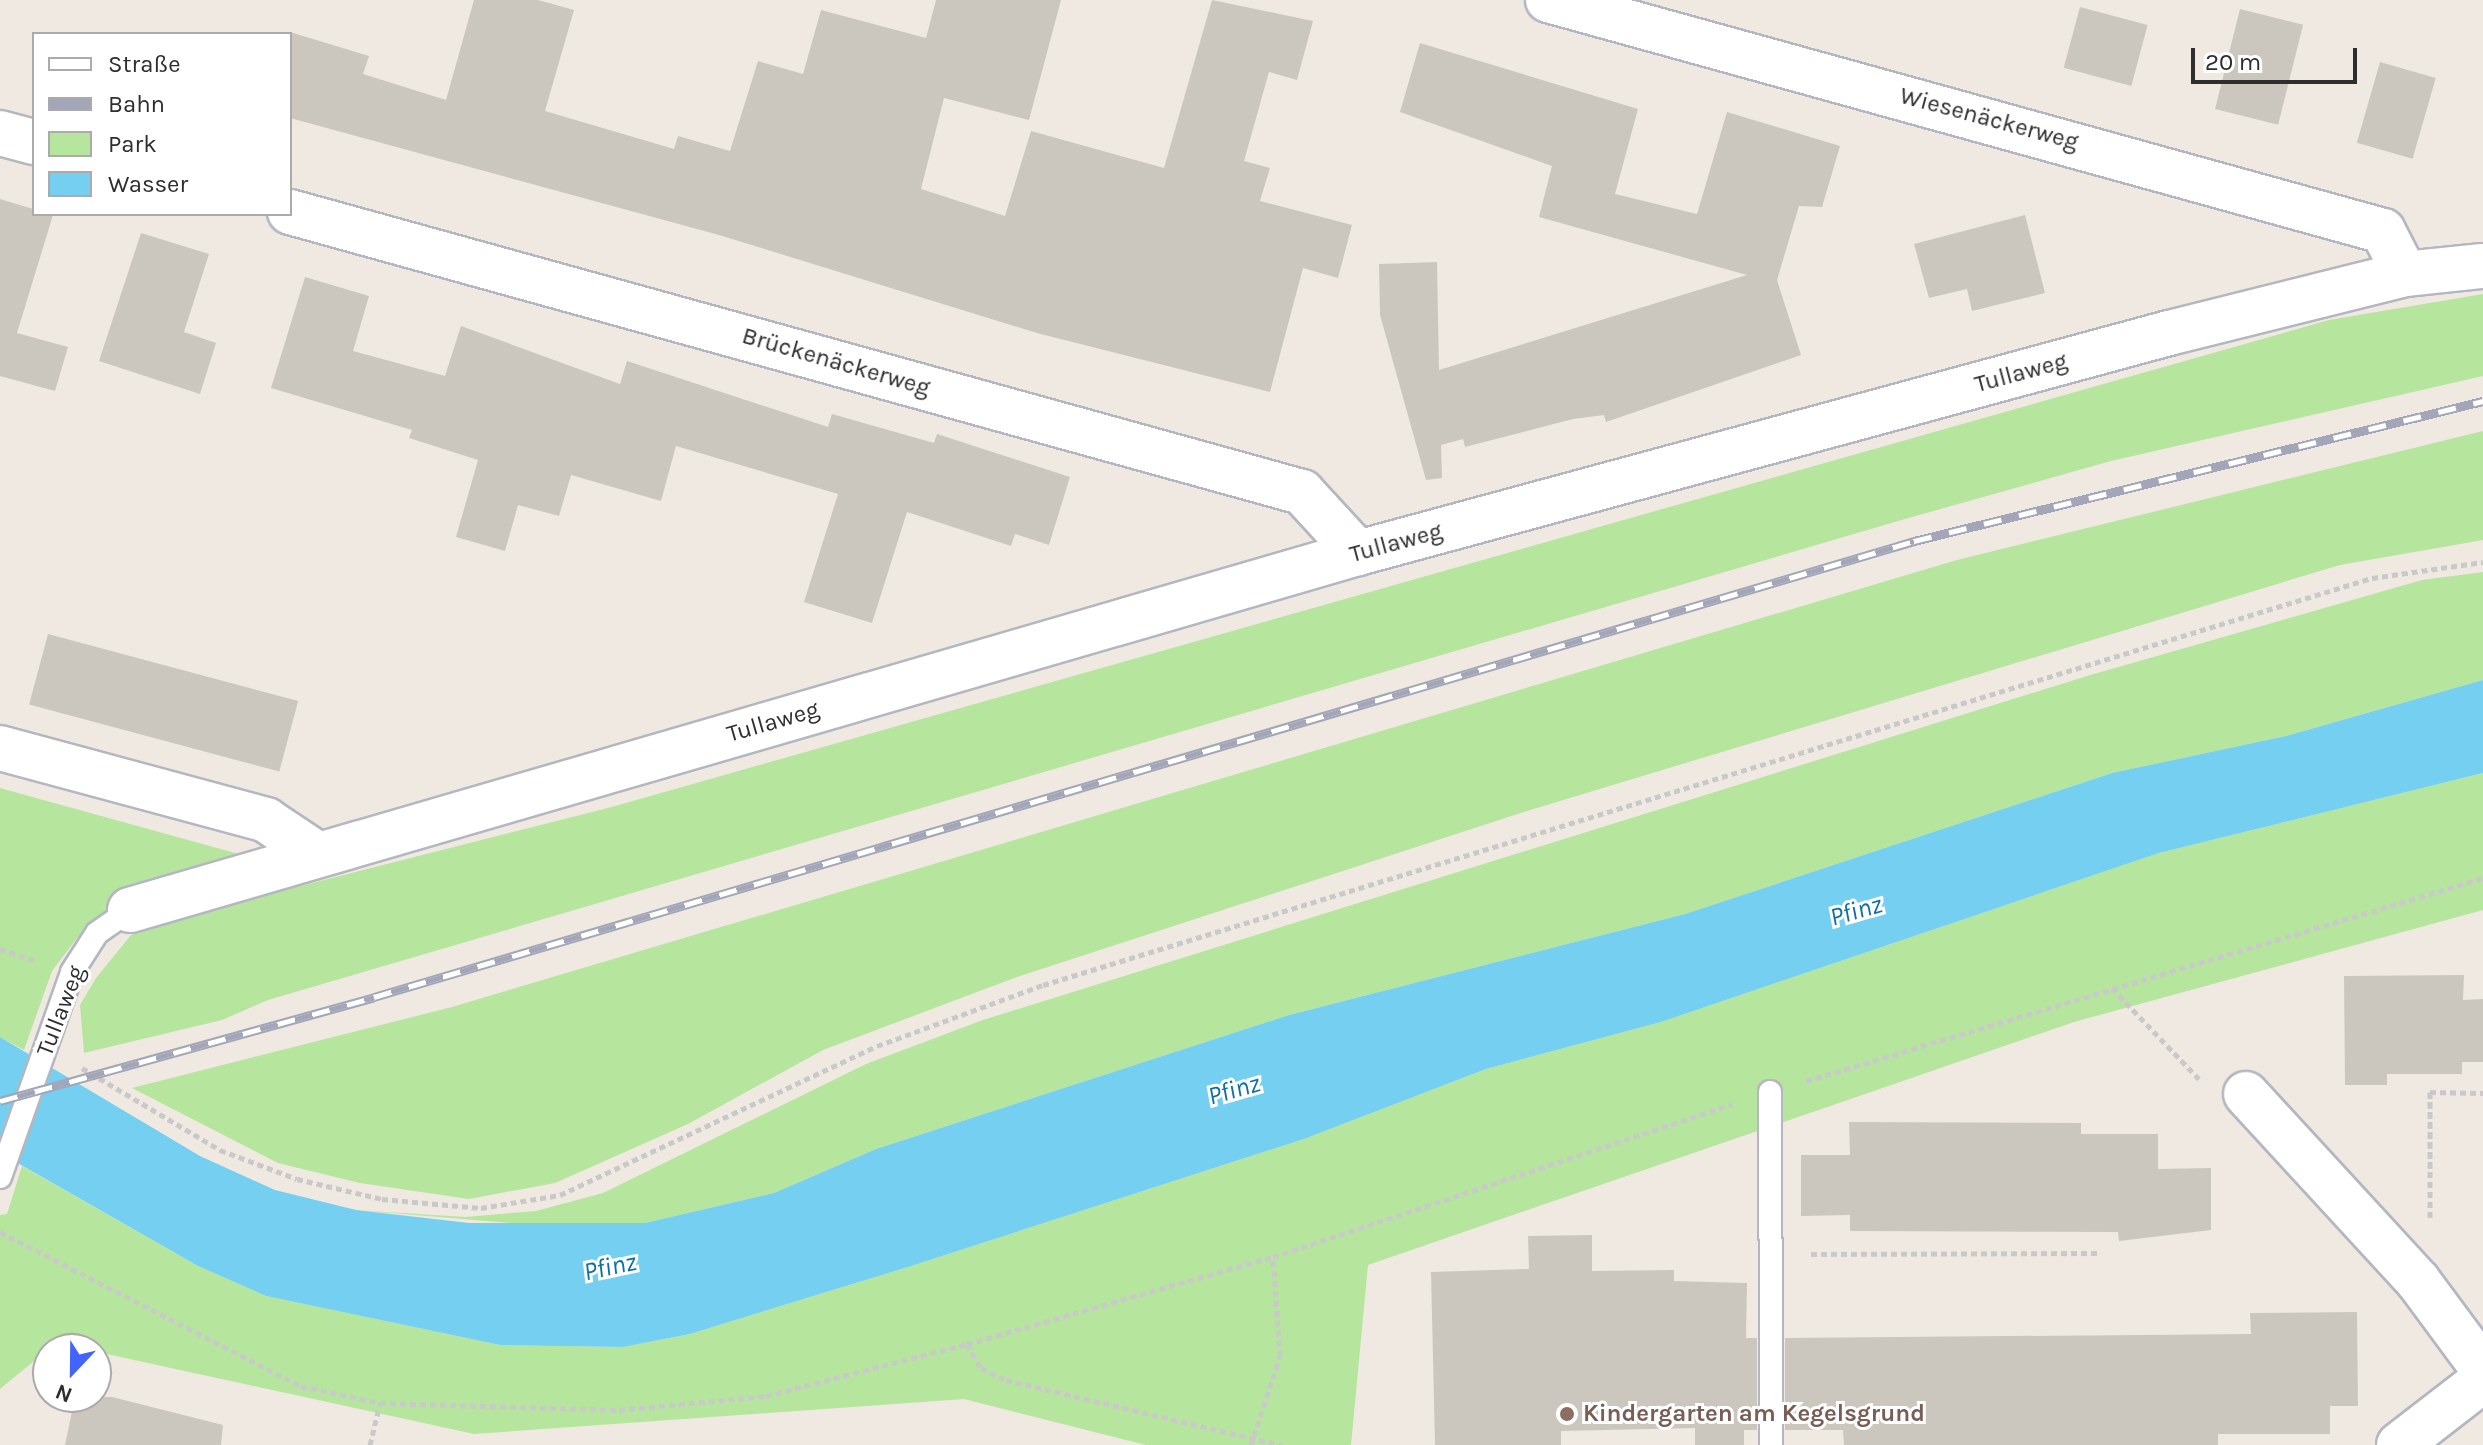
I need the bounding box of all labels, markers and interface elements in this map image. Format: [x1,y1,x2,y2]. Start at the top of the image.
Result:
legend [32,32,292,216]
scale bar [2195,32,2361,82]
text: 20 m [2205,48,2261,76]
text: Straße [108,50,180,78]
street label: Wiesenäckerweg [1897,81,2081,157]
text: Bahn [108,90,165,118]
text: Park [108,130,157,158]
text: Wasser [108,170,188,198]
street label: Brückenäckerweg [739,321,933,403]
street label: Tullaweg [1971,347,2071,399]
street label: Tullaweg [1346,517,1446,569]
street label: Tullaweg [723,695,823,749]
water label: Pfinz [1826,889,1886,933]
street label: Tullaweg [31,962,91,1060]
water label: Pfinz [1204,1068,1264,1112]
water label: Pfinz [581,1246,639,1288]
north arrow [32,1333,112,1413]
text: N [52,1378,76,1408]
place label: Kindergarten am Kegelsgrund [1583,1400,1925,1428]
marker: Kindergarten am Kegelsgrund [1558,1405,1576,1423]

